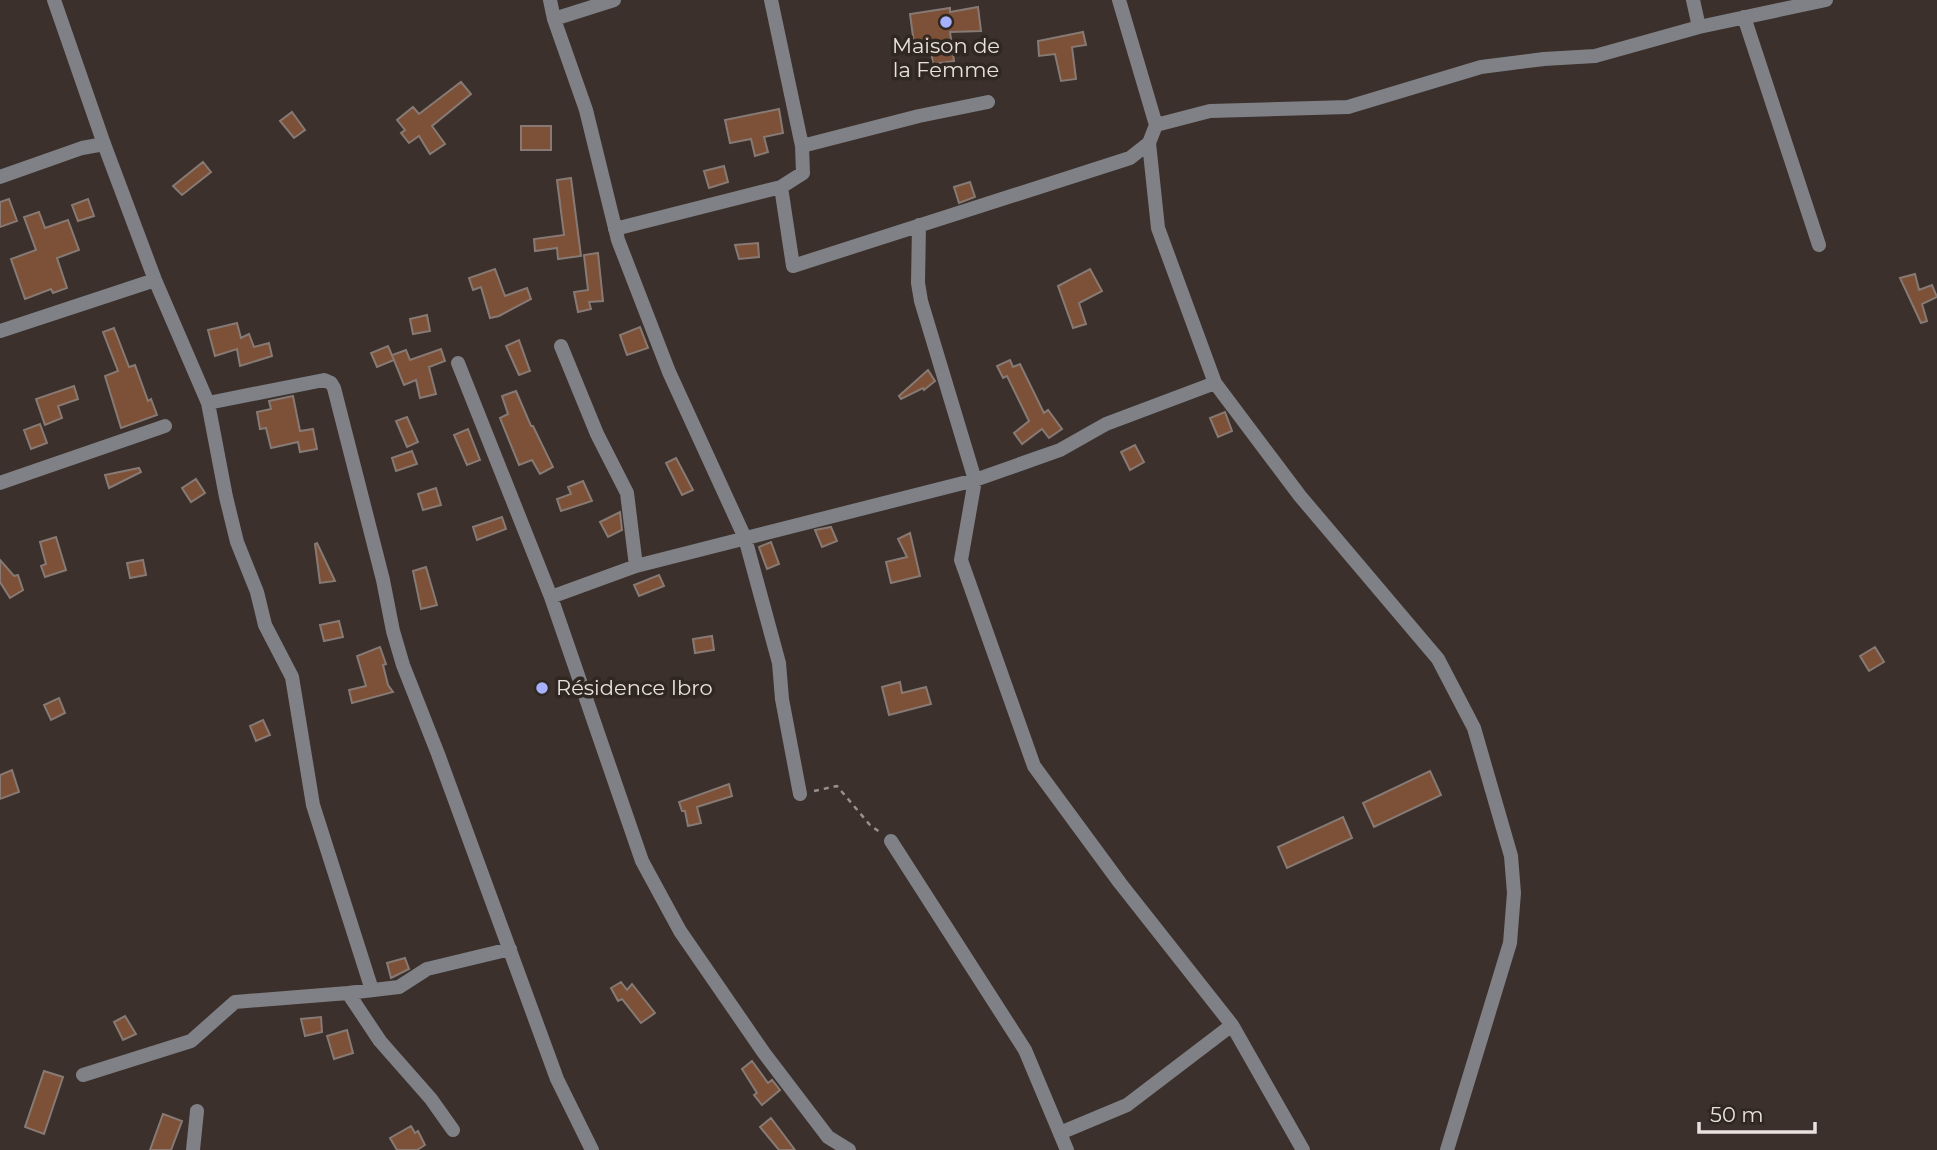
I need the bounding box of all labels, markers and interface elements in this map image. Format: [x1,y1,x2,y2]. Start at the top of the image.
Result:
marker: Maison de la Femme [938,14,954,30]
place label: Maison de la Femme [892,33,1000,82]
place label: Résidence Ibro [556,675,713,700]
marker: Résidence Ibro [534,680,550,696]
scale bar [1699,1090,1814,1134]
text: 50 m [1710,1102,1764,1127]

